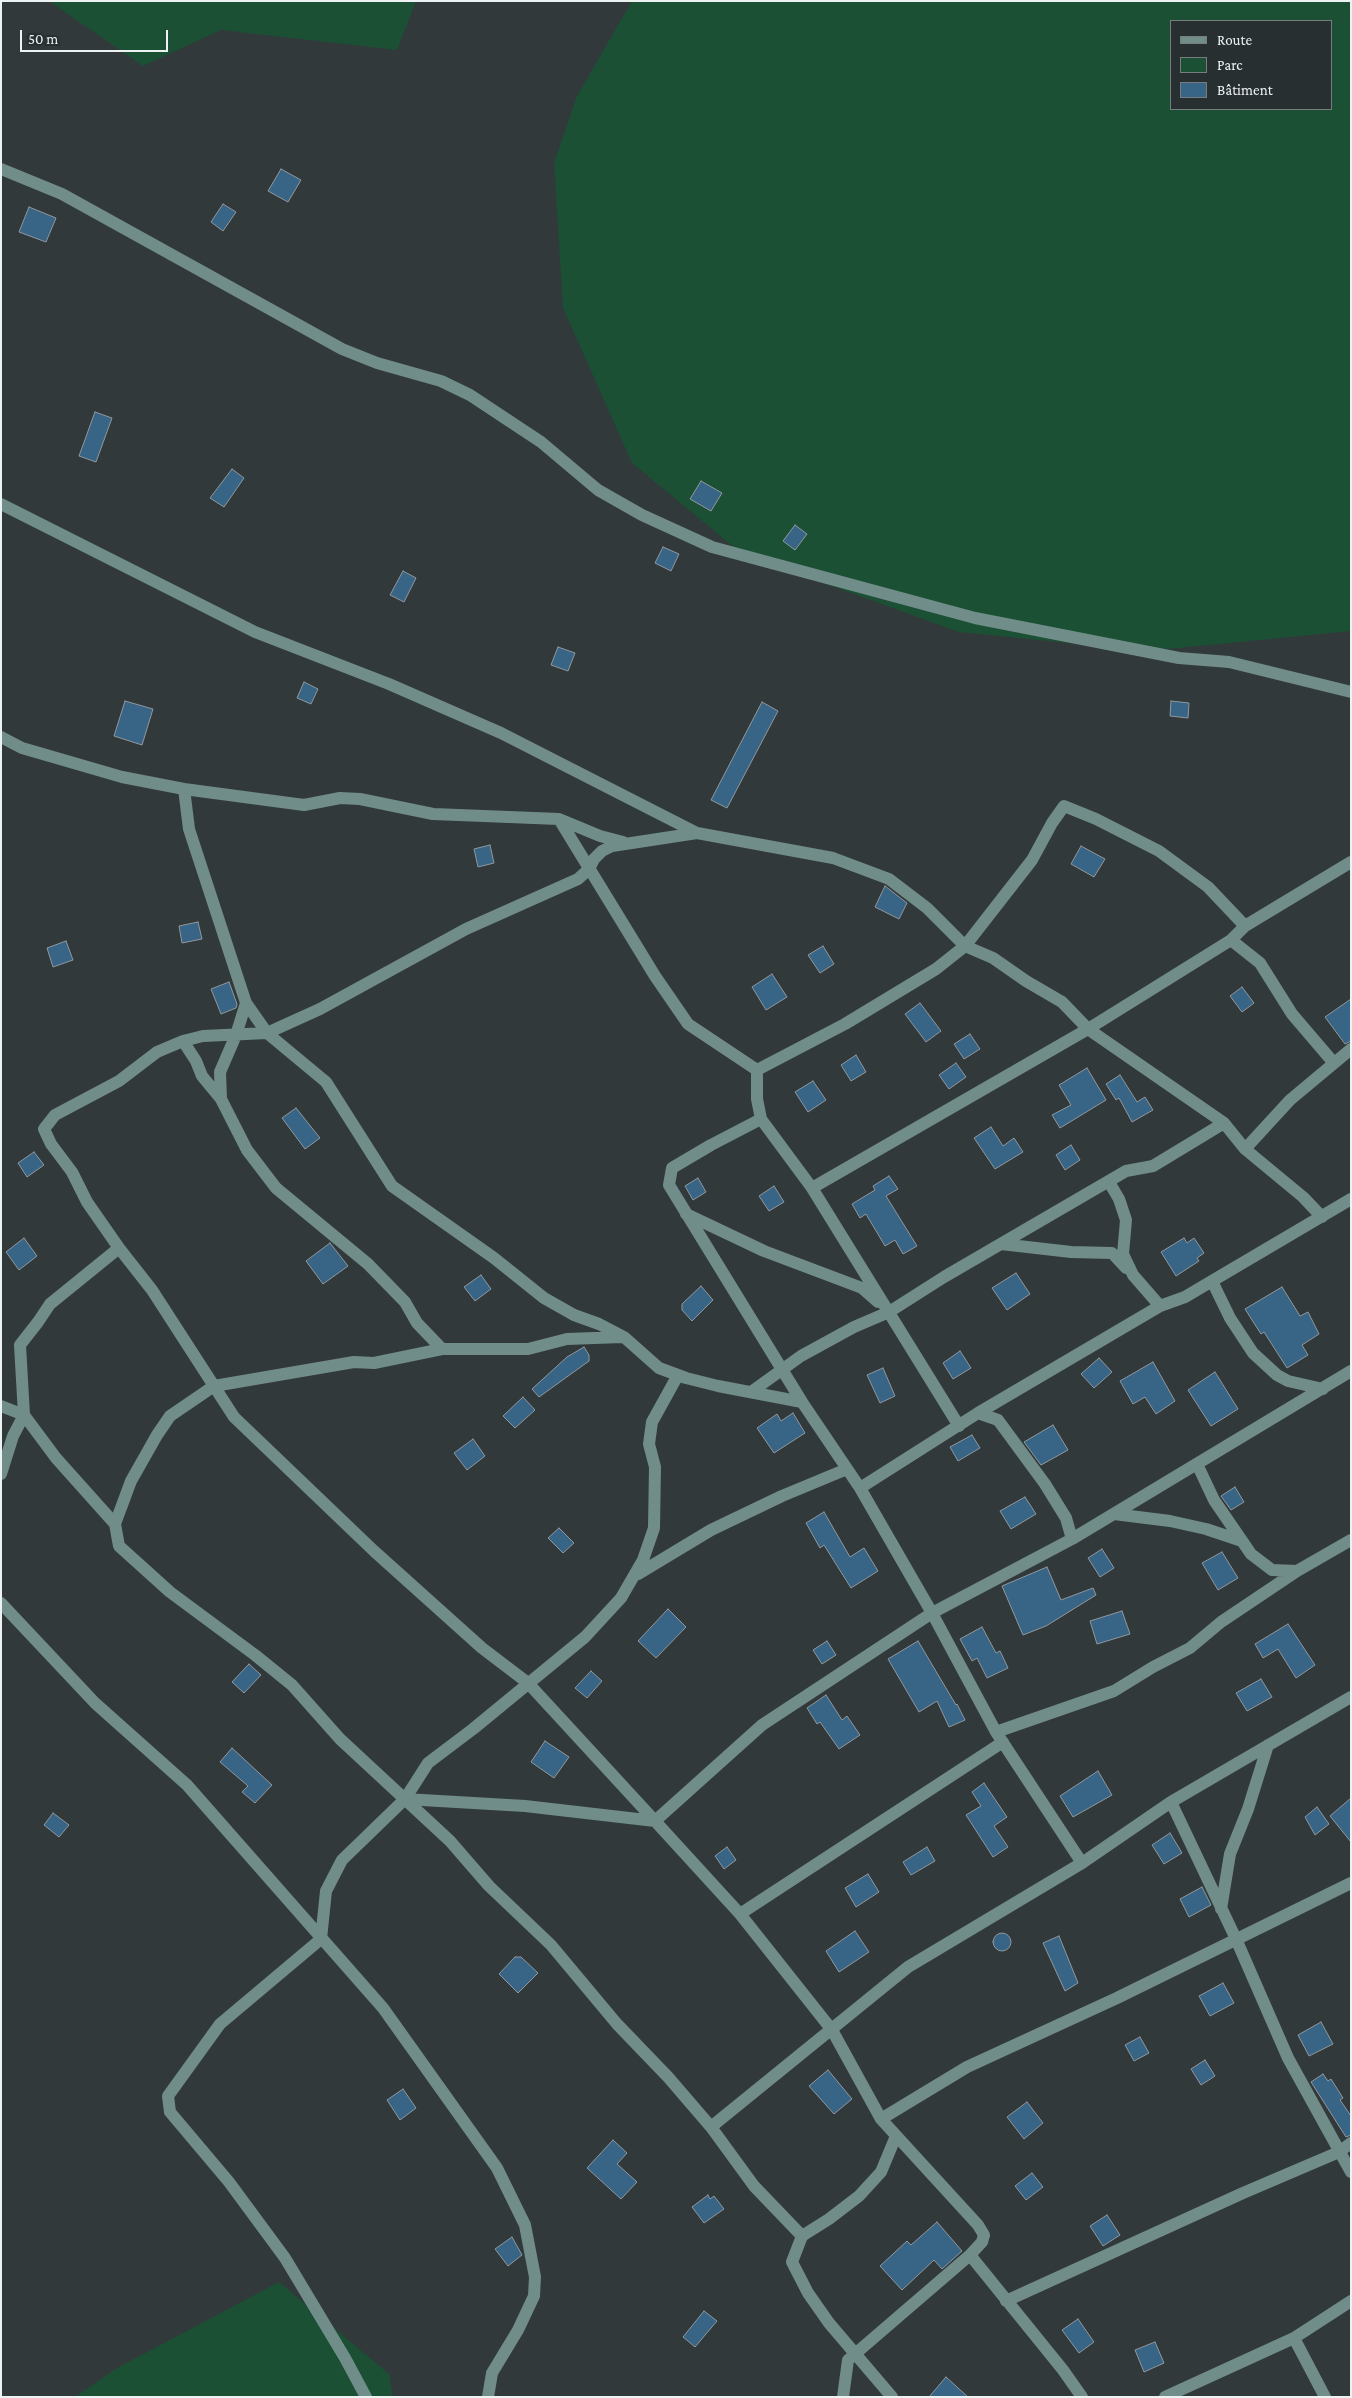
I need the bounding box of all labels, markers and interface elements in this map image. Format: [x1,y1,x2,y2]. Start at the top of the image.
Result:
scale bar [22,20,170,52]
legend [1170,20,1332,110]
text: 50 m [28,31,58,47]
text: Route [1217,32,1252,48]
text: Parc [1217,57,1243,73]
text: Bâtiment [1217,82,1273,98]

